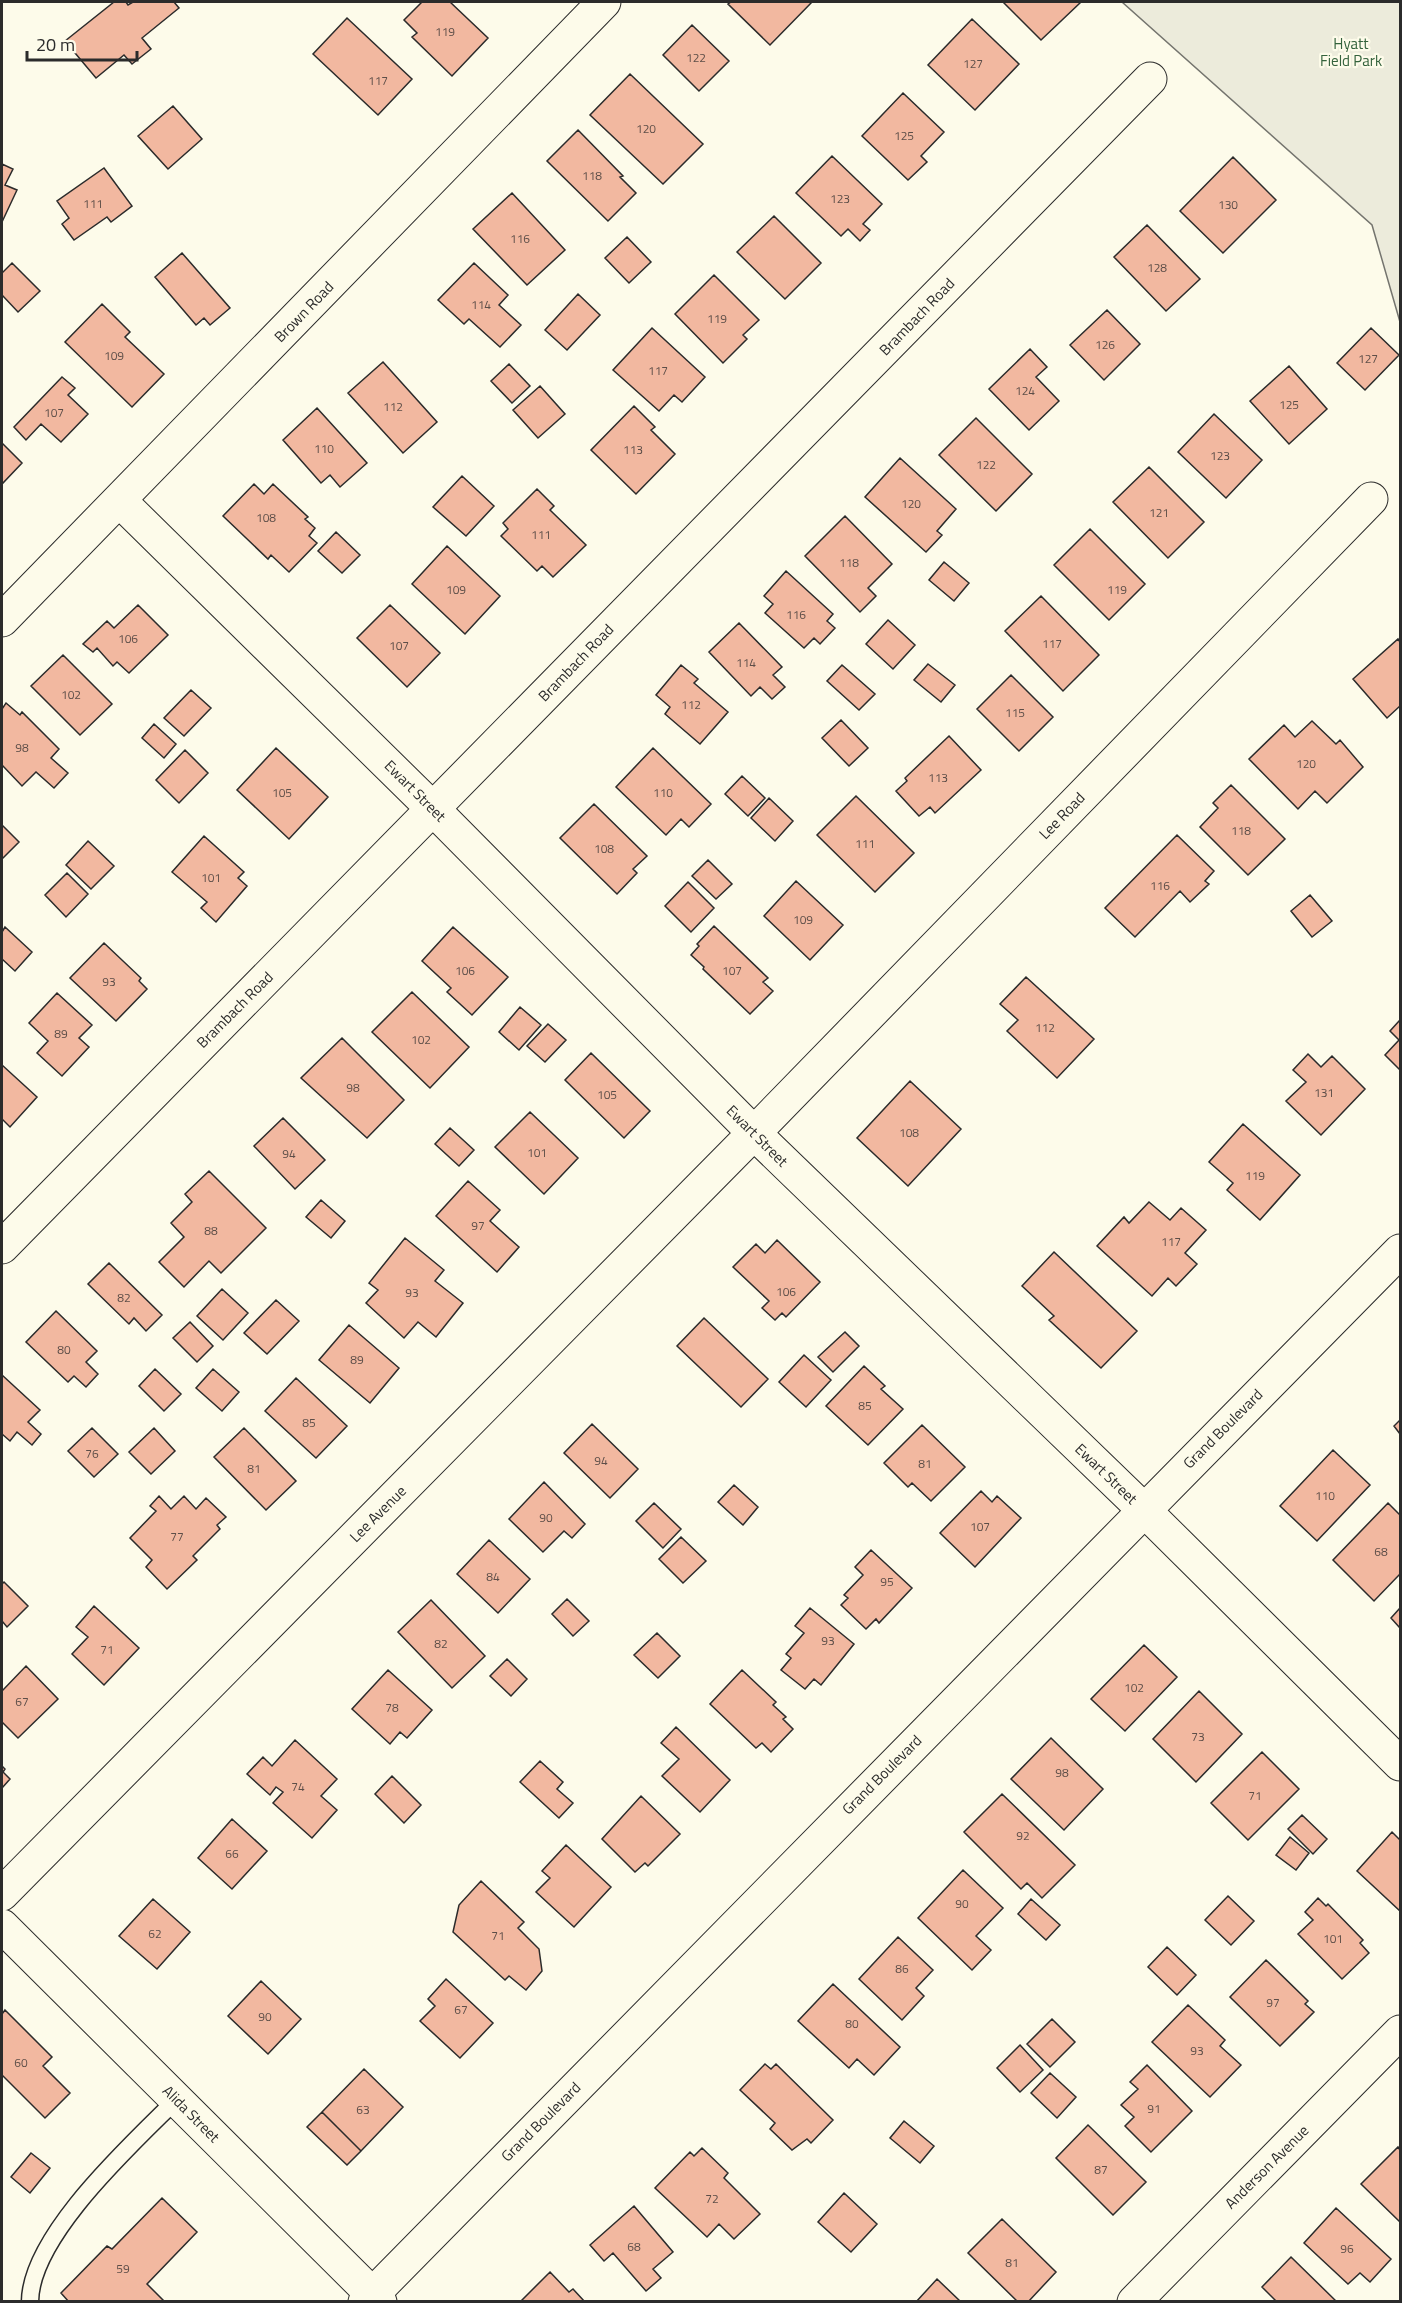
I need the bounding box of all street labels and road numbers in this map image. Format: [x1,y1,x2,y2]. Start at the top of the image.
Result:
street label: Brambach Road [874,273,960,361]
street label: Brown Road [268,276,339,347]
street label: Brambach Road [533,619,619,707]
street label: Ewart Street [379,754,452,827]
street label: Lee Road [1033,787,1090,845]
street label: Brambach Road [191,966,278,1053]
street label: Ewart Street [721,1099,794,1172]
street label: Grand Boulevard [1177,1383,1268,1474]
street label: Ewart Street [1070,1438,1143,1510]
street label: Lee Avenue [344,1480,411,1547]
street label: Grand Boulevard [836,1729,927,1820]
street label: Grand Boulevard [495,2076,586,2167]
street label: Alida Street [157,2080,226,2148]
street label: Anderson Avenue [1219,2119,1314,2214]

